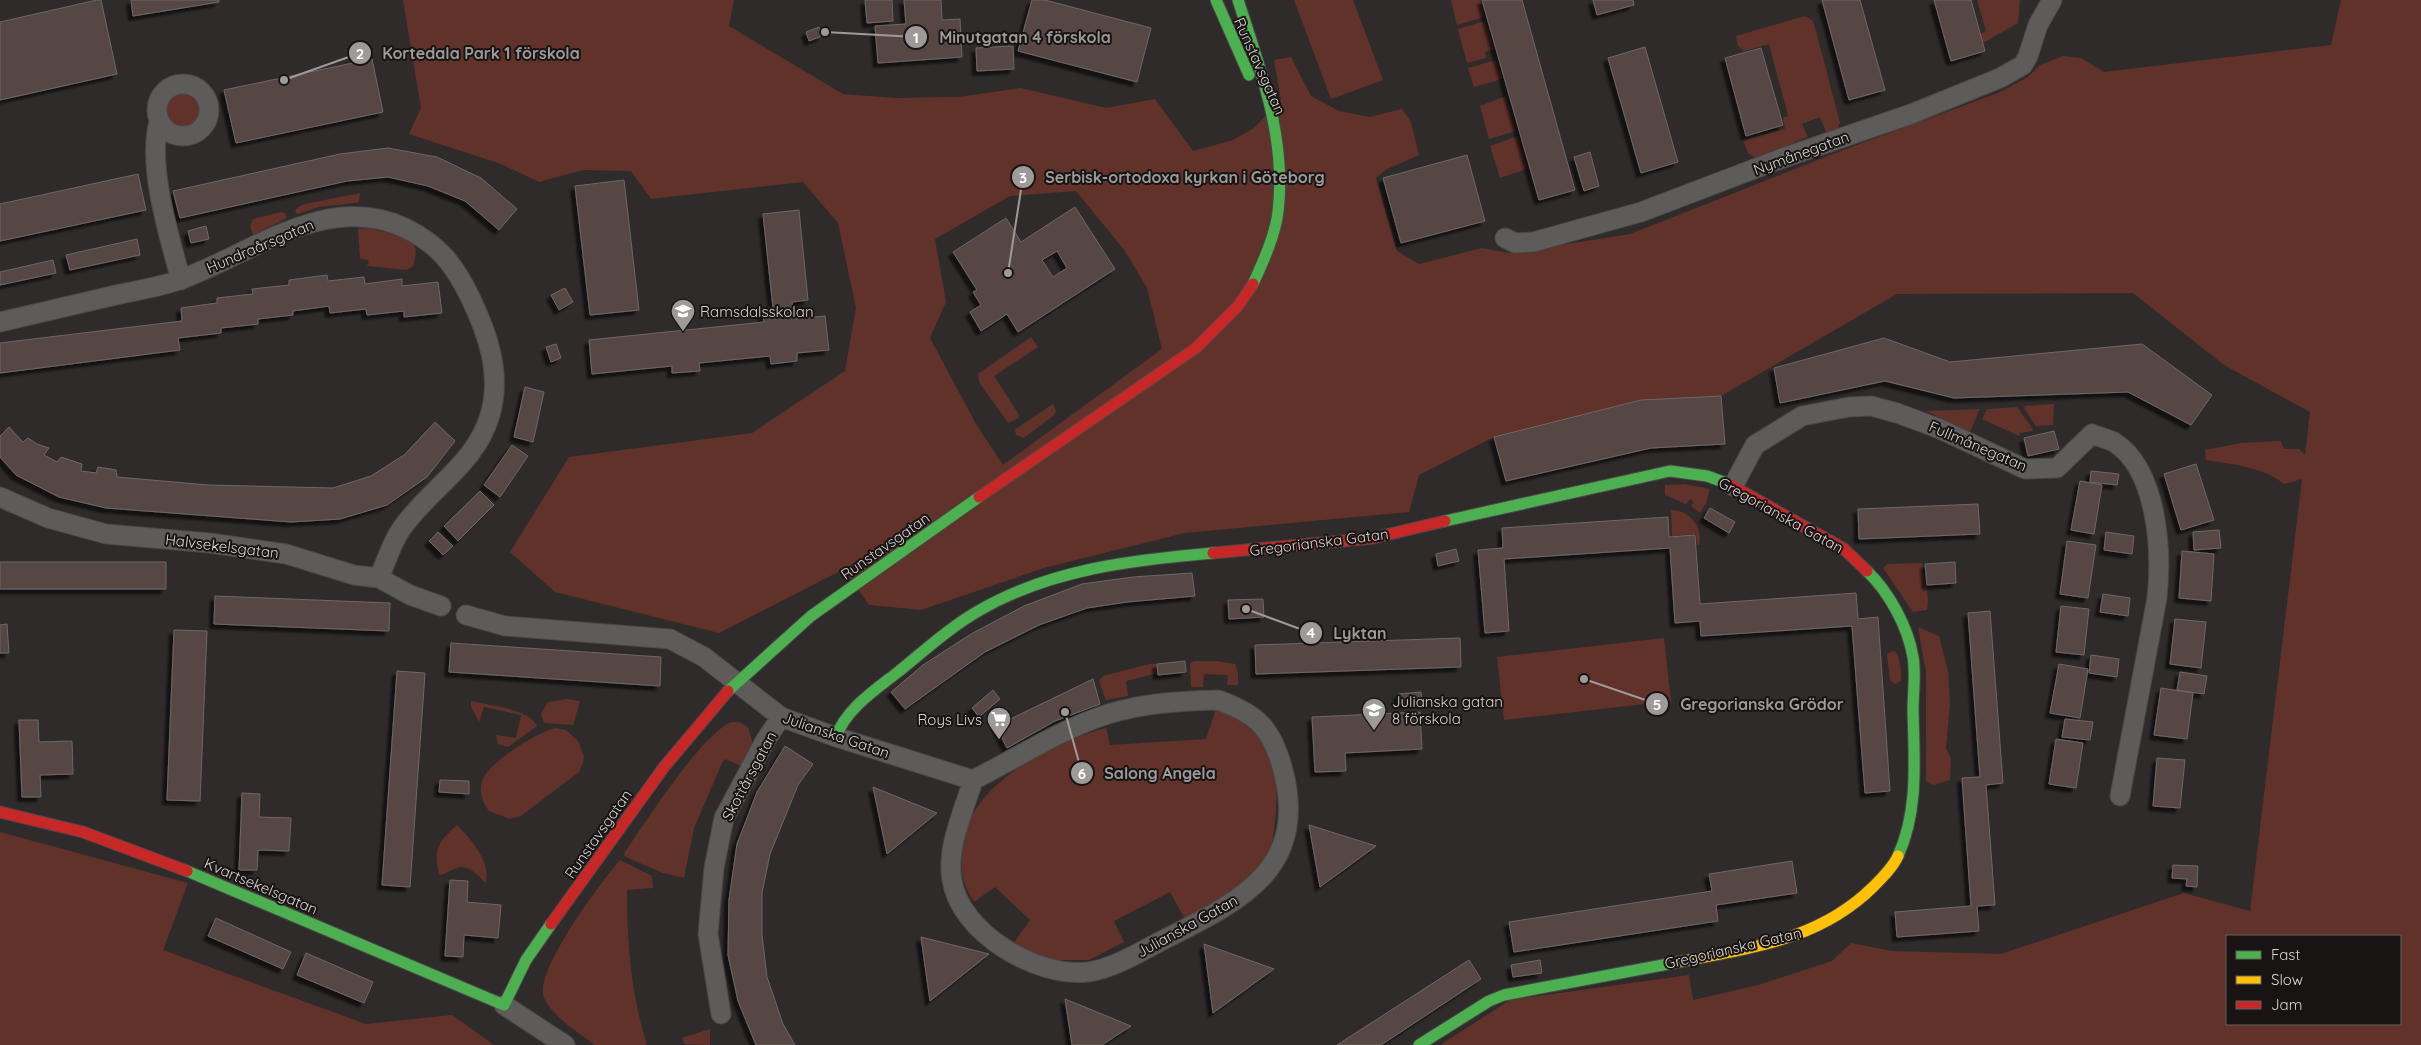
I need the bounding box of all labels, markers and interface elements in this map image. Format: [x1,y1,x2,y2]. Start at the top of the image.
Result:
street label: Runstavsgatan [1230,15,1290,117]
callout: Minutgatan 4 förskola [904,22,1120,53]
text: Minutgatan 4 förskola [939,27,1111,47]
text: 1 [913,28,919,47]
callout: Kortedala Park 1 förskola [347,38,590,69]
text: Kortedala Park 1 förskola [382,43,580,63]
text: 2 [356,44,364,63]
street label: Nymånegatan [1751,127,1851,179]
callout: Serbisk-ortodoxa kyrkan i Göteborg [1011,162,1335,193]
text: Serbisk-ortodoxa kyrkan i Göteborg [1045,167,1325,187]
text: 3 [1019,168,1027,187]
street label: Hundraårsgatan [203,215,317,277]
school or university icon: Ramsdalsskolan [670,298,696,332]
place label: Ramsdalsskolan [700,302,814,321]
street label: Fullmånegatan [1926,417,2030,475]
street label: Gregorianska Gatan [1715,473,1847,557]
street label: Runstavsgatan [837,508,933,584]
street label: Gregorianska Gatan [1248,524,1390,560]
street label: Halvsekelsgatan [164,530,280,562]
callout: Lyktan [1299,618,1397,649]
text: 4 [1307,623,1316,642]
text: Lyktan [1333,623,1387,643]
callout: Gregorianska Grödor [1645,689,1853,720]
place label: Julianska gatan 8 förskola [1392,692,1503,728]
text: Gregorianska Grödor [1680,694,1844,714]
text: 5 [1653,695,1661,714]
school or university icon: Julianska gatan 8 förskola [1361,697,1387,731]
supermarket icon: Roys Livs [986,706,1012,740]
street label: Julianska Gatan [780,708,892,762]
place label: Roys Livs [917,710,982,729]
street label: Skottårsgatan [717,728,781,824]
callout: Salong Angela [1070,758,1226,789]
text: Salong Angela [1104,763,1216,783]
text: 6 [1078,764,1086,783]
street label: Runstavsgatan [560,786,636,882]
street label: Kvartsekelsgatan [201,854,321,918]
street label: Julianska Gatan [1133,890,1241,962]
street label: Gregorianska Gatan [1663,923,1803,973]
legend [2226,935,2401,1025]
text: Fast [2271,945,2300,964]
text: Slow [2271,970,2303,989]
text: Jam [2271,995,2302,1014]

